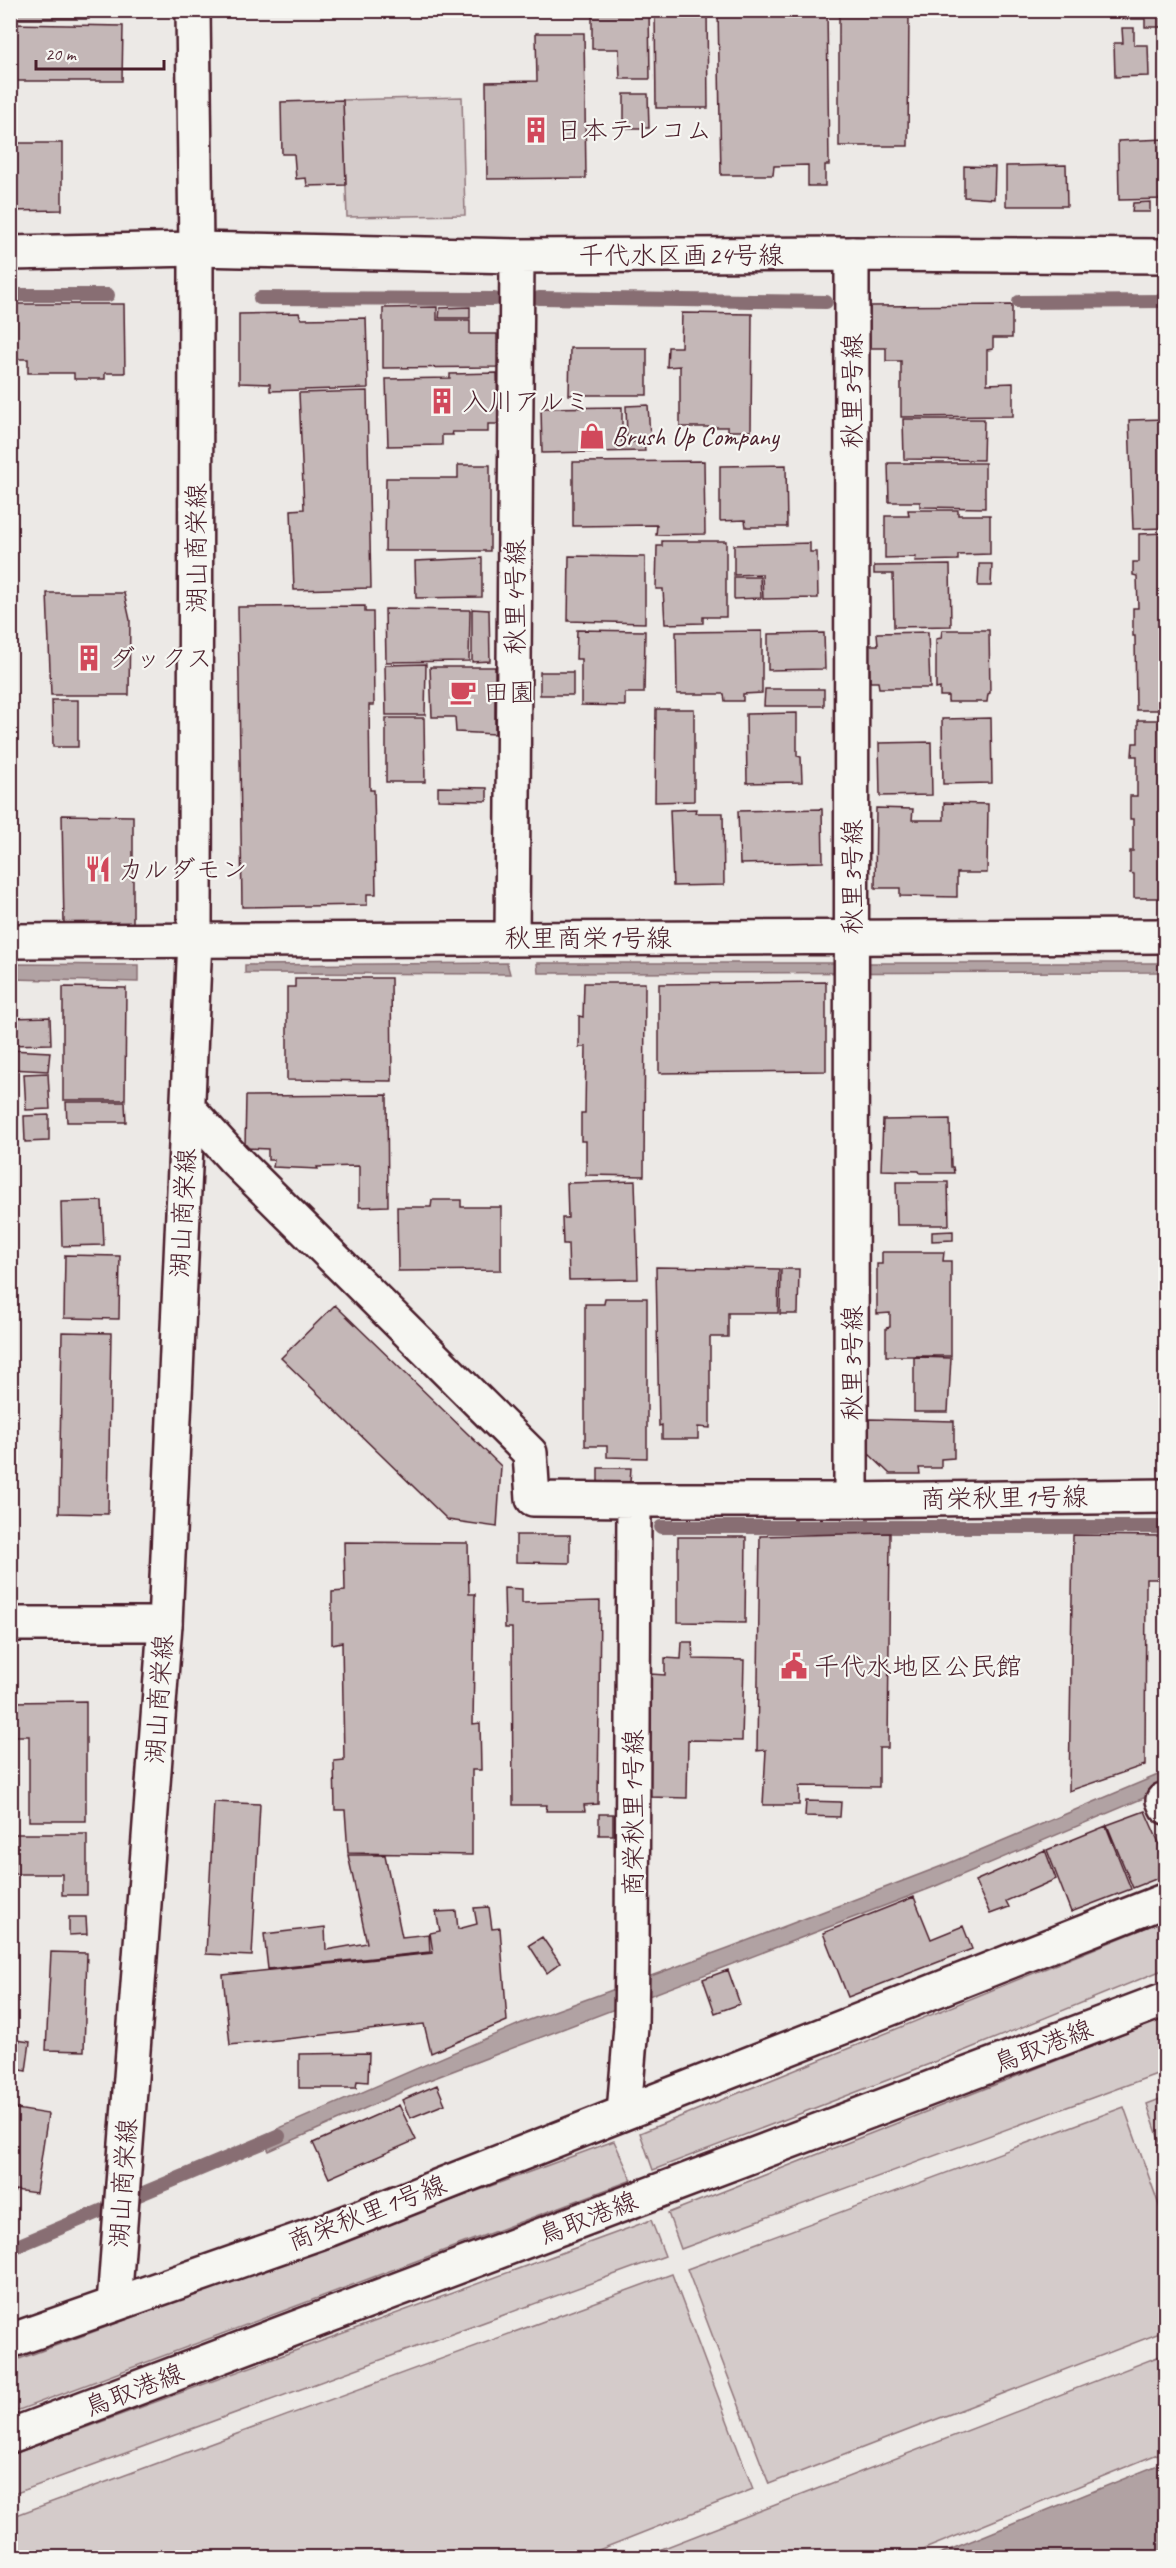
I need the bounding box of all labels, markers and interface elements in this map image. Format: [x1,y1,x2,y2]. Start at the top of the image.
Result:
scale bar [36,33,164,71]
text: 20 m [45,43,78,65]
place label: 日本テレコム [556,114,712,147]
building icon: 日本テレコム [521,115,551,145]
street label: 千代水区画24号線 [578,239,784,272]
street label: 秋里3号線 [836,333,869,449]
place label: 入川アルミ [462,385,590,418]
building icon: 入川アルミ [427,386,457,416]
place label: Brush Up Company [612,420,781,453]
shop icon: Brush Up Company [577,421,607,451]
street label: 湖山商栄線 [180,483,213,613]
street label: 秋里4号線 [499,539,532,655]
place label: ダックス [109,642,212,675]
building icon: ダックス [74,643,104,673]
place label: 田園 [483,676,535,709]
cafe icon: 田園 [448,677,478,707]
street label: 秋里3号線 [836,819,869,935]
place label: カルダモン [118,853,247,886]
restaurant icon: カルダモン [83,854,113,884]
street label: 秋里商栄1号線 [504,922,672,955]
street label: 湖山商栄線 [163,1147,203,1279]
street label: 秋里3号線 [836,1305,869,1421]
street label: 商栄秋里1号線 [920,1480,1088,1516]
street label: 湖山商栄線 [138,1633,180,1765]
place label: 千代水地区公民館 [814,1650,1022,1683]
public building icon: 千代水地区公民館 [779,1651,809,1681]
street label: 商栄秋里1号線 [617,1729,650,1897]
street label: 鳥取港線 [989,2012,1097,2080]
street label: 湖山商栄線 [102,2117,144,2249]
street label: 商栄秋里1号線 [283,2168,451,2258]
street label: 鳥取港線 [534,2184,642,2252]
street label: 鳥取港線 [80,2356,188,2424]

